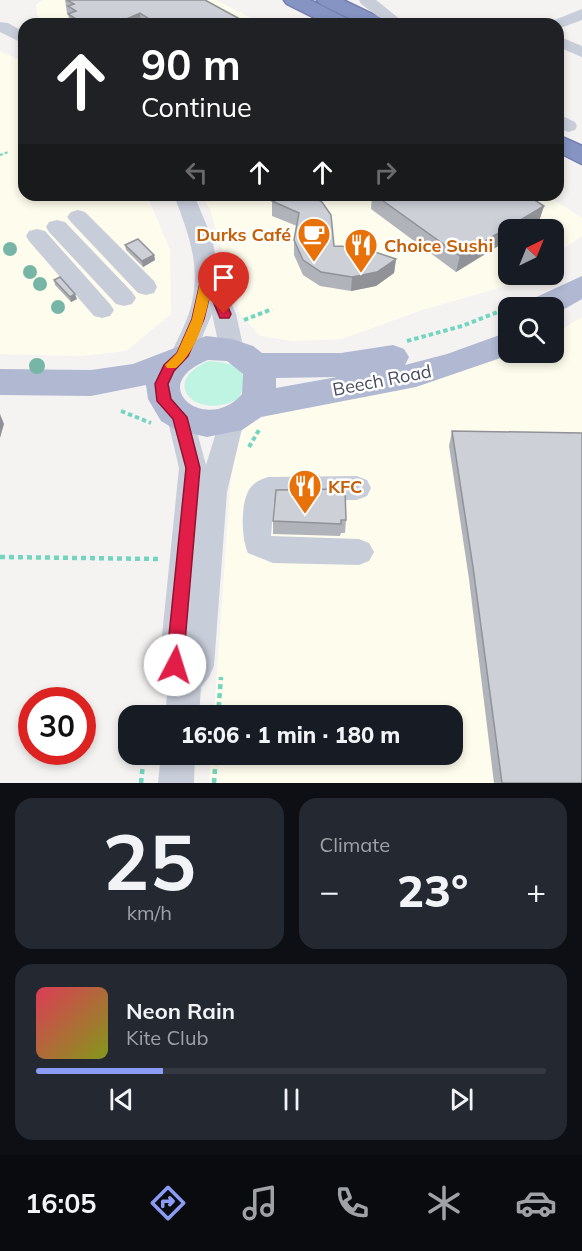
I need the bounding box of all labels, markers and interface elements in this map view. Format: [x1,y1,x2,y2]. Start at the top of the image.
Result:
text: 90 m [141,38,241,91]
icon: ahead [42,42,120,120]
text: Continue [141,90,252,124]
icon: left [180,156,213,189]
icon: ahead [243,156,276,189]
icon: ahead [306,156,339,189]
icon: right [369,156,402,189]
cafe icon: Durks Café [296,216,332,263]
north arrow [498,219,564,285]
map controls [498,219,564,363]
place label: Durks Café [196,223,291,246]
restaurant icon: Choice Sushi [343,227,379,274]
place label: Choice Sushi [384,234,493,257]
pin [198,252,249,314]
icon: arrive [207,261,240,294]
button: search [498,297,564,363]
street label: Beech Road [331,359,433,401]
restaurant icon: KFC [287,468,323,515]
place label: KFC [328,475,362,498]
position arrow [143,633,207,697]
speed limit sign: 30 [18,687,96,765]
text: 16:06 · 1 min · 180 m [181,721,400,749]
text: 25 [102,812,196,910]
text: Climate [320,832,390,857]
text: 23° [397,862,468,918]
text: − [320,870,339,911]
text: + [526,870,546,911]
text: km/h [127,900,172,925]
text: Neon Rain [126,997,235,1025]
text: Kite Club [126,1025,208,1050]
icon: previous [105,1083,138,1116]
icon: pause [275,1083,308,1116]
icon: next [445,1083,478,1116]
icon: directions [147,1182,189,1224]
icon: music [239,1182,281,1224]
icon: phone [331,1182,373,1224]
icon: climate [423,1182,465,1224]
icon: car [515,1182,557,1224]
text: 16:05 [25,1186,97,1220]

